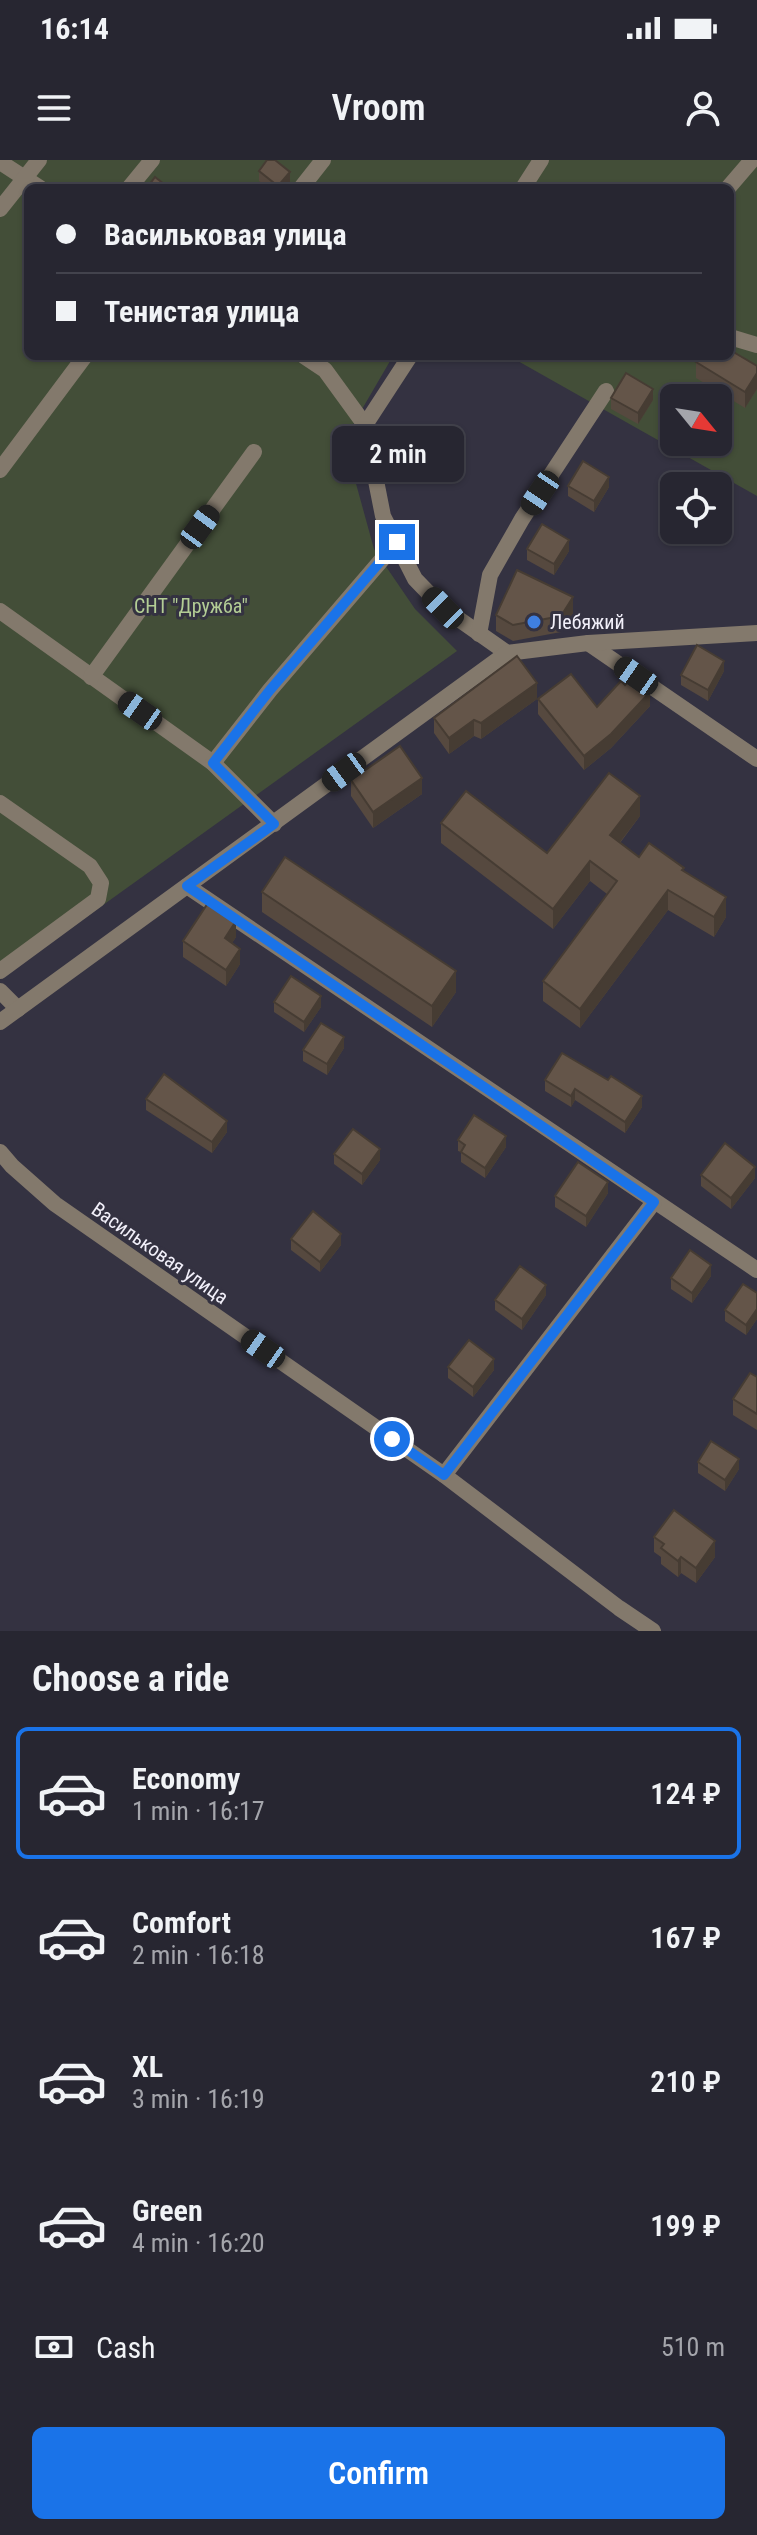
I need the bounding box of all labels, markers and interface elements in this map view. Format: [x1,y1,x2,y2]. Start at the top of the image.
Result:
text: 16:14 [40,11,109,46]
icon: menu [32,86,76,130]
icon: person [681,86,725,130]
text: Vroom [332,87,425,129]
text: Васильковая улица [104,217,347,252]
text: Тенистая улица [104,294,299,329]
north arrow [660,384,732,456]
map controls [660,384,732,544]
callout: 2 min [331,426,463,482]
text: 2 min [369,439,427,469]
car [517,466,563,520]
button: locate [660,472,732,544]
car [176,501,224,553]
route end [379,524,415,560]
car [418,583,468,633]
park label: СНТ "Дружба" [134,594,248,618]
place label: Лебяжий [550,610,625,634]
marker: Лебяжий [525,613,543,631]
car [609,652,663,700]
car [113,687,167,735]
car [318,748,370,796]
street label: Васильковая улица [87,1197,233,1309]
car [236,1325,290,1373]
route start [374,1421,410,1457]
text: Choose a ride [32,1658,229,1700]
icon: car [36,1757,108,1829]
text: Economy [132,1761,240,1796]
text: 124 ₽ [650,1776,721,1811]
text: 1 min · 16:17 [132,1796,265,1826]
icon: car [36,1901,108,1973]
text: Comfort [132,1905,231,1940]
text: 167 ₽ [650,1920,721,1955]
text: 2 min · 16:18 [132,1940,265,1970]
icon: car [36,2045,108,2117]
text: XL [132,2049,163,2084]
text: 210 ₽ [650,2064,721,2099]
text: 3 min · 16:19 [132,2084,265,2114]
icon: car [36,2189,108,2261]
text: Green [132,2193,203,2228]
text: 199 ₽ [650,2208,721,2243]
text: 4 min · 16:20 [132,2228,265,2258]
icon: cash [32,2325,76,2369]
text: Cash [96,2330,156,2365]
text: 510 m [661,2332,725,2362]
button: Confirm [32,2427,725,2519]

